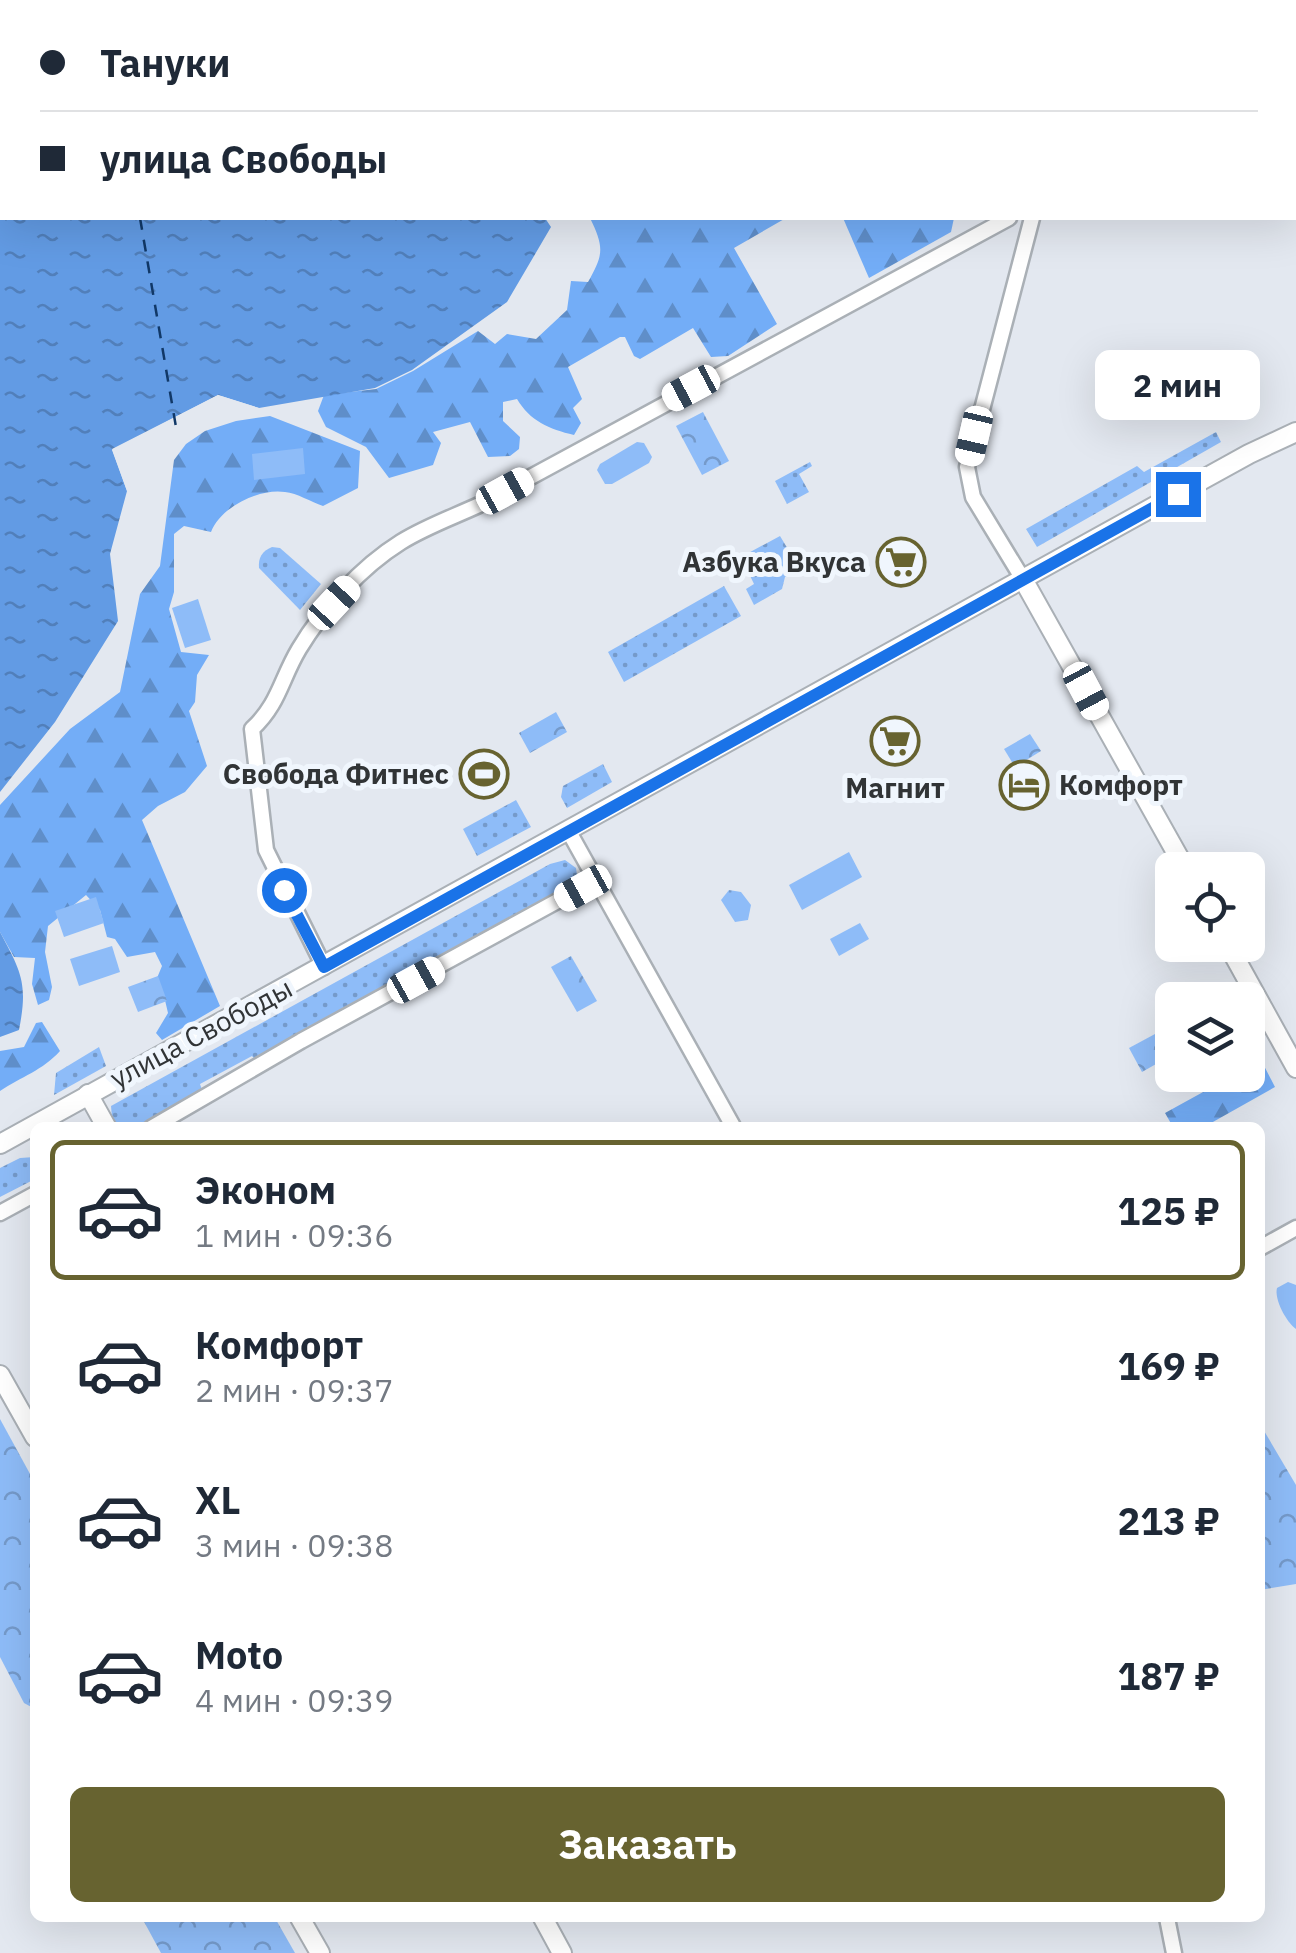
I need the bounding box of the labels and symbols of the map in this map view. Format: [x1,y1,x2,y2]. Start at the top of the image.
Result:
callout: 2 мин [1096,349,1260,419]
car [657,361,725,415]
car [953,403,995,469]
car [471,463,539,519]
route end [1156,472,1201,517]
supermarket icon: Азбука Вкуса [875,536,927,588]
place label: Азбука Вкуса [682,543,866,580]
car [303,571,365,635]
car [1059,657,1113,725]
supermarket icon: Магнит [869,715,921,767]
sports icon: Свобода Фитнес [458,748,510,800]
place label: Свобода Фитнес [223,755,449,792]
hotel icon: Комфорт [998,759,1050,811]
place label: Комфорт [1059,766,1183,803]
place label: Магнит [845,769,945,806]
car [549,860,617,916]
route start [262,868,307,913]
car [382,952,450,1008]
street label: улица Свободы [103,969,298,1096]

